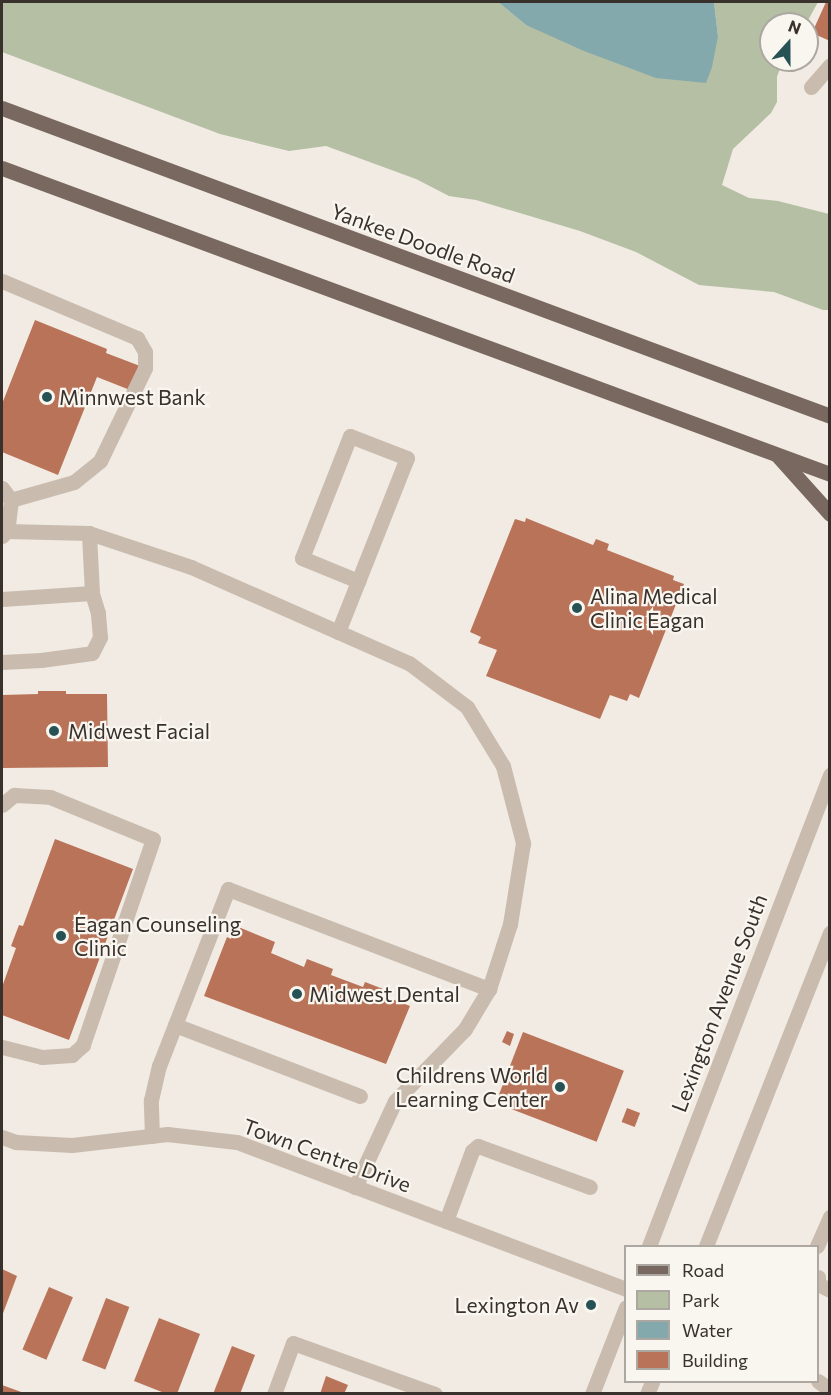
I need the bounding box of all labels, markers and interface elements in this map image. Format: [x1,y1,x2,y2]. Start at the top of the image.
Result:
north arrow [759,12,819,72]
text: N [786,16,804,38]
street label: Yankee Doodle Road [328,198,518,288]
place label: Minnwest Bank [59,384,206,410]
marker: Minnwest Bank [40,390,54,404]
place label: Alina Medical Clinic Eagan [590,583,718,633]
marker: Alina Medical Clinic Eagan [568,599,586,617]
place label: Midwest Facial [68,718,210,744]
marker: Midwest Facial [45,722,63,740]
street label: Lexington Avenue South [666,890,772,1116]
place label: Eagan Counseling Clinic [74,911,241,961]
marker: Eagan Counseling Clinic [52,927,70,945]
place label: Midwest Dental [309,981,460,1007]
marker: Midwest Dental [290,987,304,1001]
place label: Childrens World Learning Center [395,1062,548,1112]
marker: Childrens World Learning Center [553,1080,567,1094]
street label: Town Centre Drive [240,1113,414,1197]
legend [624,1245,819,1383]
text: Road [682,1259,724,1281]
text: Park [682,1289,720,1311]
place label: Lexington Av [454,1292,579,1318]
marker: Lexington Av [584,1298,598,1312]
text: Water [682,1319,733,1341]
text: Building [682,1349,748,1371]

